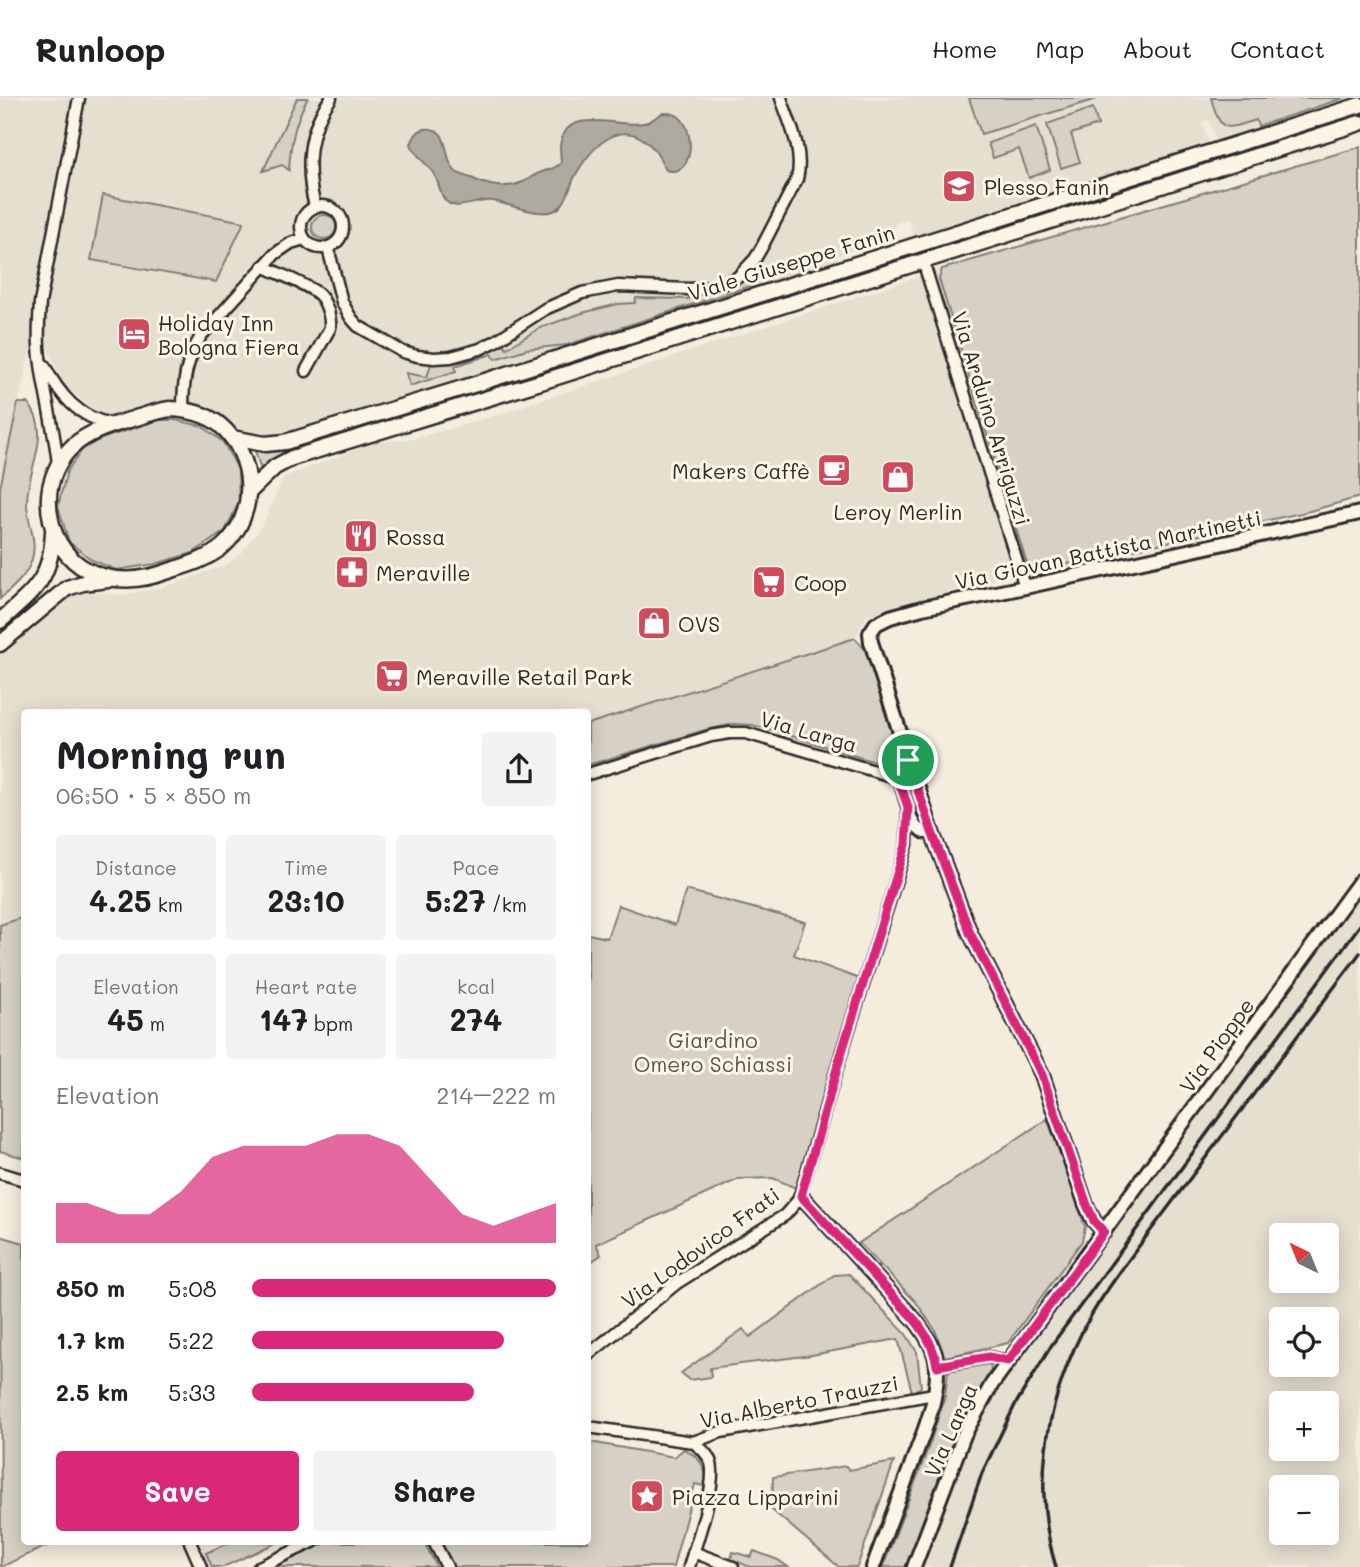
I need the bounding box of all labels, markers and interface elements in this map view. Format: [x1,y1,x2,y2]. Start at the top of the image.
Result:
text: Runloop [35,27,165,70]
text: Home [932,33,997,64]
text: Map [1035,33,1084,64]
text: About [1122,33,1192,64]
text: Contact [1230,33,1325,64]
school or university icon: Plesso Fanin [940,167,978,205]
place label: Plesso Fanin [984,173,1109,200]
street label: Viale Giuseppe Fanin [684,218,898,306]
street label: Via Arduino Arriguzzi [947,308,1037,528]
place label: Holiday Inn Bologna Fiera [158,309,300,360]
hotel icon: Holiday Inn Bologna Fiera [115,315,153,353]
cafe icon: Makers Caffè [815,451,853,489]
place label: Makers Caffè [672,457,810,484]
shop icon: Leroy Merlin [879,458,917,496]
place label: Leroy Merlin [834,498,962,525]
street label: Via Giovan Battista Martinetti [952,503,1264,595]
restaurant icon: Rossa [342,517,380,555]
place label: Rossa [386,523,445,550]
pharmacy icon: Meraville [333,553,371,591]
place label: Meraville [376,559,470,586]
supermarket icon: Coop [750,563,788,601]
place label: Coop [794,569,847,596]
shop icon: OVS [635,604,673,642]
place label: OVS [678,610,720,637]
supermarket icon: Meraville Retail Park [373,657,411,695]
place label: Meraville Retail Park [416,663,632,690]
street label: Via Larga [757,704,861,758]
text: Morning run [56,729,286,779]
pin [878,730,938,790]
button: share [482,732,556,806]
icon: arrive [889,741,927,779]
text: 06:50 · 5 × 850 m [56,780,251,810]
text: Distance [95,855,177,880]
text: Time [284,855,328,880]
text: Pace [453,855,499,880]
text: 4.25 [89,880,152,920]
text: 23:10 [268,880,344,920]
text: 5:27 [425,880,486,920]
text: km [152,892,183,917]
text: /km [486,892,527,917]
text: Elevation [93,974,179,999]
text: Heart rate [255,974,357,999]
text: kcal [457,974,495,999]
street label: Via Pioppe [1173,992,1259,1098]
text: 45 [107,999,144,1039]
text: 147 [259,999,308,1039]
text: 274 [450,999,502,1039]
text: m [144,1011,165,1036]
text: bpm [308,1011,353,1036]
park label: Giardino Omero Schiassi [634,1026,792,1077]
text: Elevation [56,1080,159,1110]
text: 214–222 m [436,1080,556,1110]
street label: Via Lodovico Frati [616,1181,784,1313]
north arrow [1269,1223,1339,1293]
map controls [1269,1223,1339,1545]
text: 850 m [56,1273,125,1303]
text: 5:08 [168,1273,217,1303]
button: locate [1269,1307,1339,1377]
text: 1.7 km [56,1325,125,1355]
text: 5:22 [168,1325,214,1355]
street label: Via Alberto Trauzzi [698,1369,900,1433]
text: 2.5 km [56,1377,128,1407]
text: 5:33 [168,1377,216,1407]
street label: Via Larga [917,1379,983,1481]
button: + [1269,1391,1339,1461]
button: Save [56,1451,299,1531]
button: Share [313,1451,556,1531]
button: − [1269,1475,1339,1545]
place icon: Piazza Lipparini [628,1477,666,1515]
place label: Piazza Lipparini [672,1483,839,1510]

